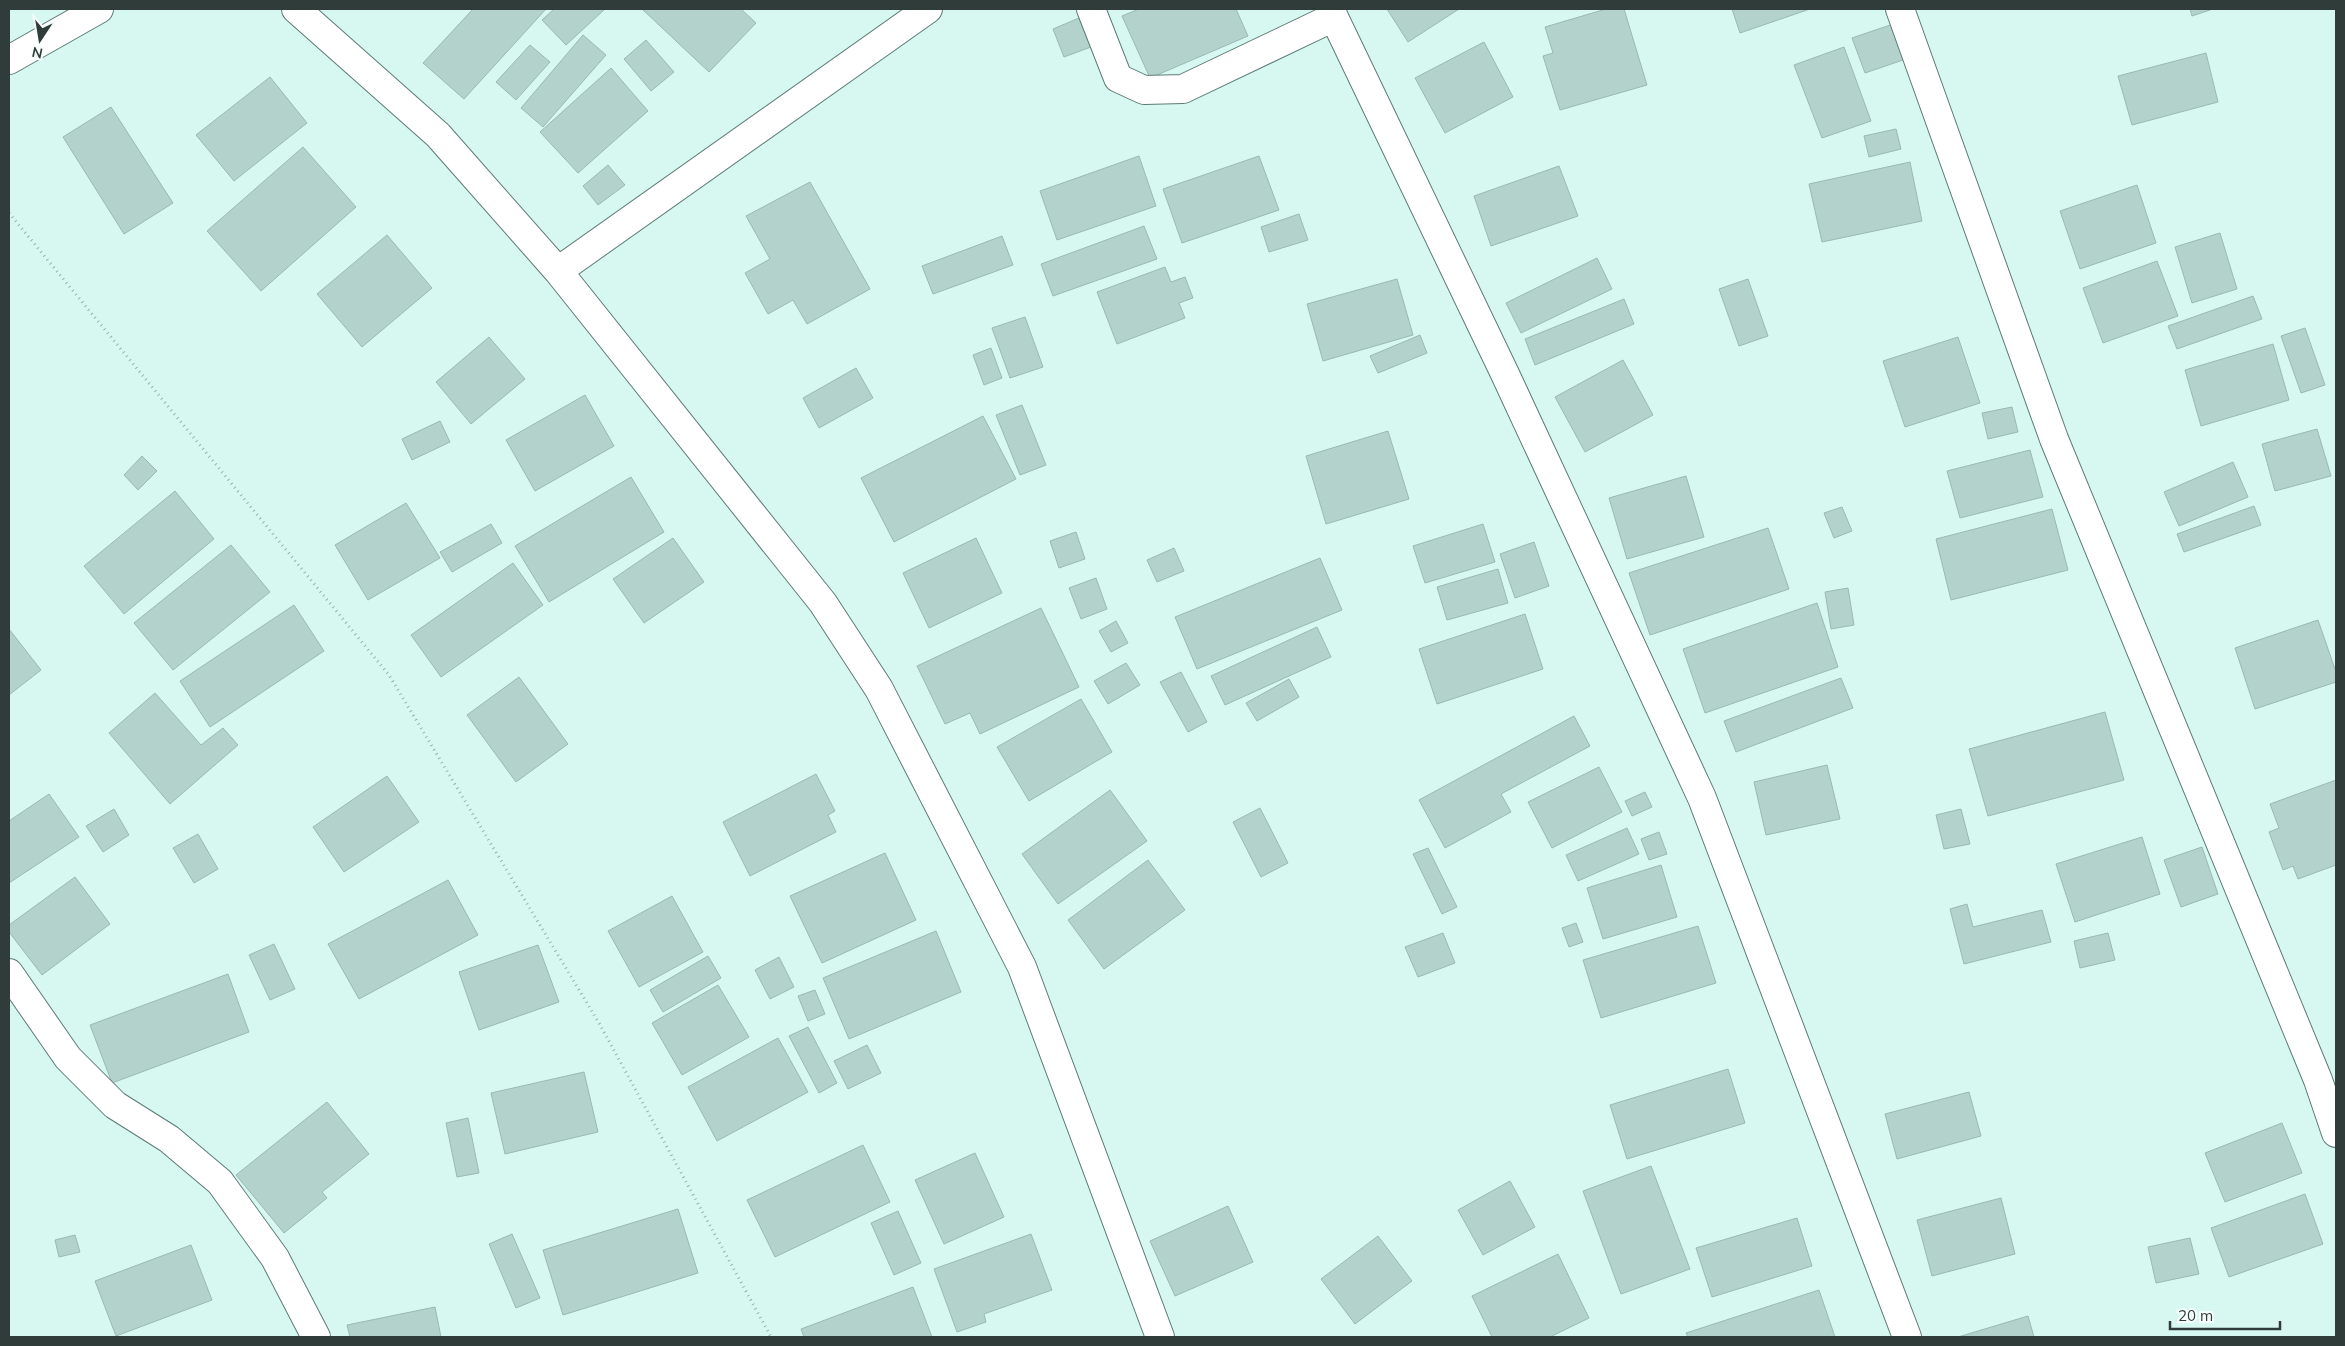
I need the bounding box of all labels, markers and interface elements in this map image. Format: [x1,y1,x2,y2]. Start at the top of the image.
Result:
north arrow [15,15,65,65]
text: N [30,43,44,63]
scale bar [2170,1298,2280,1330]
text: 20 m [2178,1306,2213,1325]

